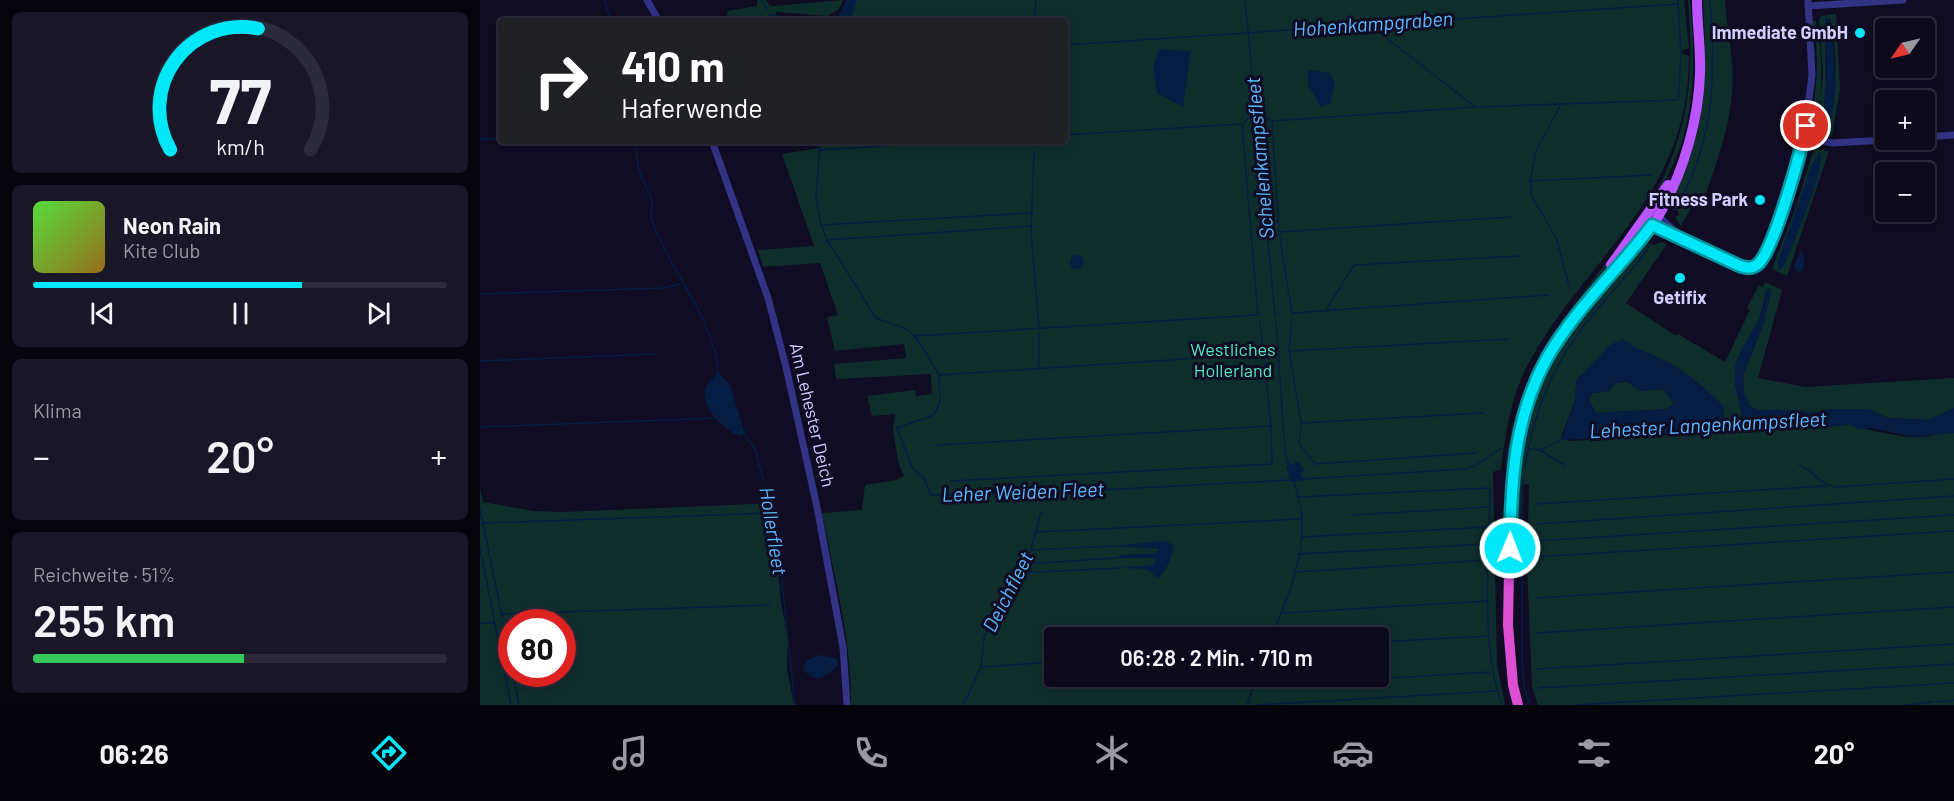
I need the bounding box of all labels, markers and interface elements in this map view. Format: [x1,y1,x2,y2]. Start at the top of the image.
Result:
water label: Hohenkampgraben [1292,5,1454,41]
north arrow [1875,18,1935,78]
map controls [1875,18,1935,222]
place label: Immediate GmbH [1712,21,1848,43]
marker: Immediate GmbH [1853,26,1867,40]
text: 410 m [621,40,725,90]
icon: right [522,42,600,120]
text: 77 [209,62,271,136]
water label: Schelenkampsfleet [1240,76,1278,240]
button: + [1875,90,1935,150]
text: Haferwende [621,91,763,123]
pin [1780,100,1831,151]
icon: arrive [1789,109,1822,142]
text: km/h [216,134,264,159]
button: − [1875,162,1935,222]
place label: Fitness Park [1649,188,1748,210]
marker: Fitness Park [1753,193,1767,207]
text: Neon Rain [123,212,221,238]
text: Kite Club [123,238,200,262]
marker: Getifix [1673,271,1687,285]
place label: Getifix [1653,286,1707,308]
icon: previous [86,297,119,330]
icon: pause [224,297,257,330]
icon: next [362,297,395,330]
park label: Westliches Hollerland [1190,338,1276,381]
street label: Am Lehester Deich [786,341,840,489]
text: Klima [33,398,82,422]
water label: Lehester Langenkampsfleet [1589,406,1827,442]
text: 20° [206,428,274,482]
text: − [33,436,50,476]
text: + [431,436,447,476]
water label: Leher Weiden Fleet [941,476,1105,506]
water label: Hollerfleet [755,485,793,576]
position arrow [1478,516,1542,580]
water label: Deichfleet [977,547,1038,636]
text: Reichweite · 51% [33,562,175,586]
text: 255 km [33,592,175,646]
speed limit sign: 80 [498,609,576,687]
text: 06:28 · 2 Min. · 710 m [1120,644,1313,670]
icon: directions [368,732,410,774]
icon: music [609,732,651,774]
icon: phone [850,732,892,774]
icon: climate [1091,732,1133,774]
icon: car [1332,732,1374,774]
icon: filters [1573,732,1615,774]
text: 06:26 [99,737,169,769]
text: 20° [1814,737,1854,769]

